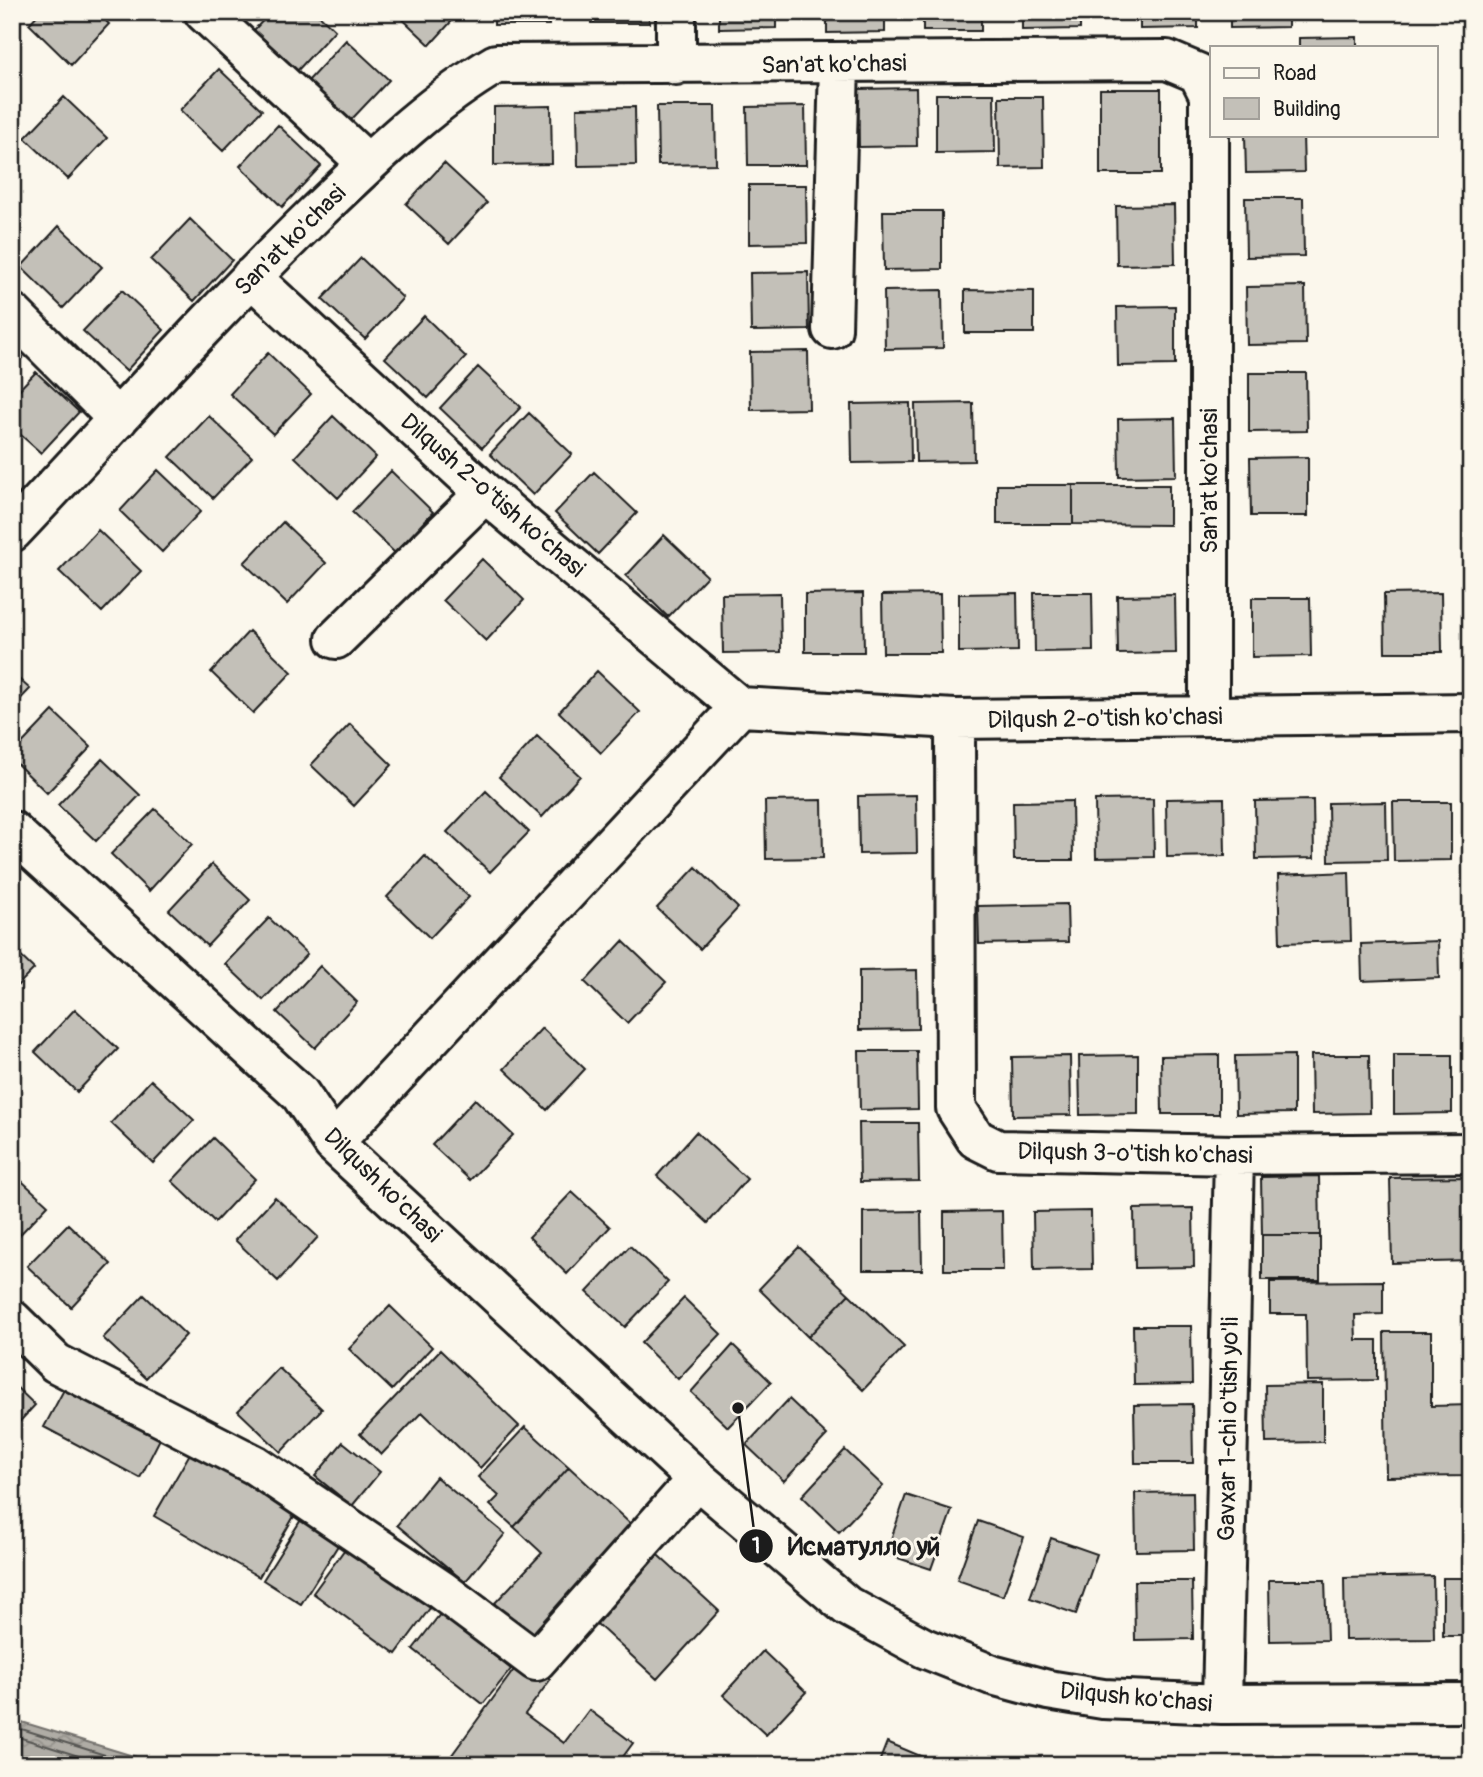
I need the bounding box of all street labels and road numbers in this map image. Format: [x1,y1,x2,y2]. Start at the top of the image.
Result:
street label: San'at ko'chasi [761,49,907,80]
street label: San'at ko'chasi [229,179,352,302]
street label: Dilqush 2-o'tish ko'chasi [394,407,591,583]
street label: San'at ko'chasi [1195,408,1224,554]
street label: Dilqush 2-o'tish ko'chasi [987,702,1223,735]
street label: Dilqush ko'chasi [318,1122,448,1249]
street label: Dilqush 3-o'tish ko'chasi [1017,1137,1253,1170]
street label: Gavxar 1-chi o'tish yo'li [1212,1317,1245,1541]
street label: Dilqush ko'chasi [1059,1676,1213,1719]

